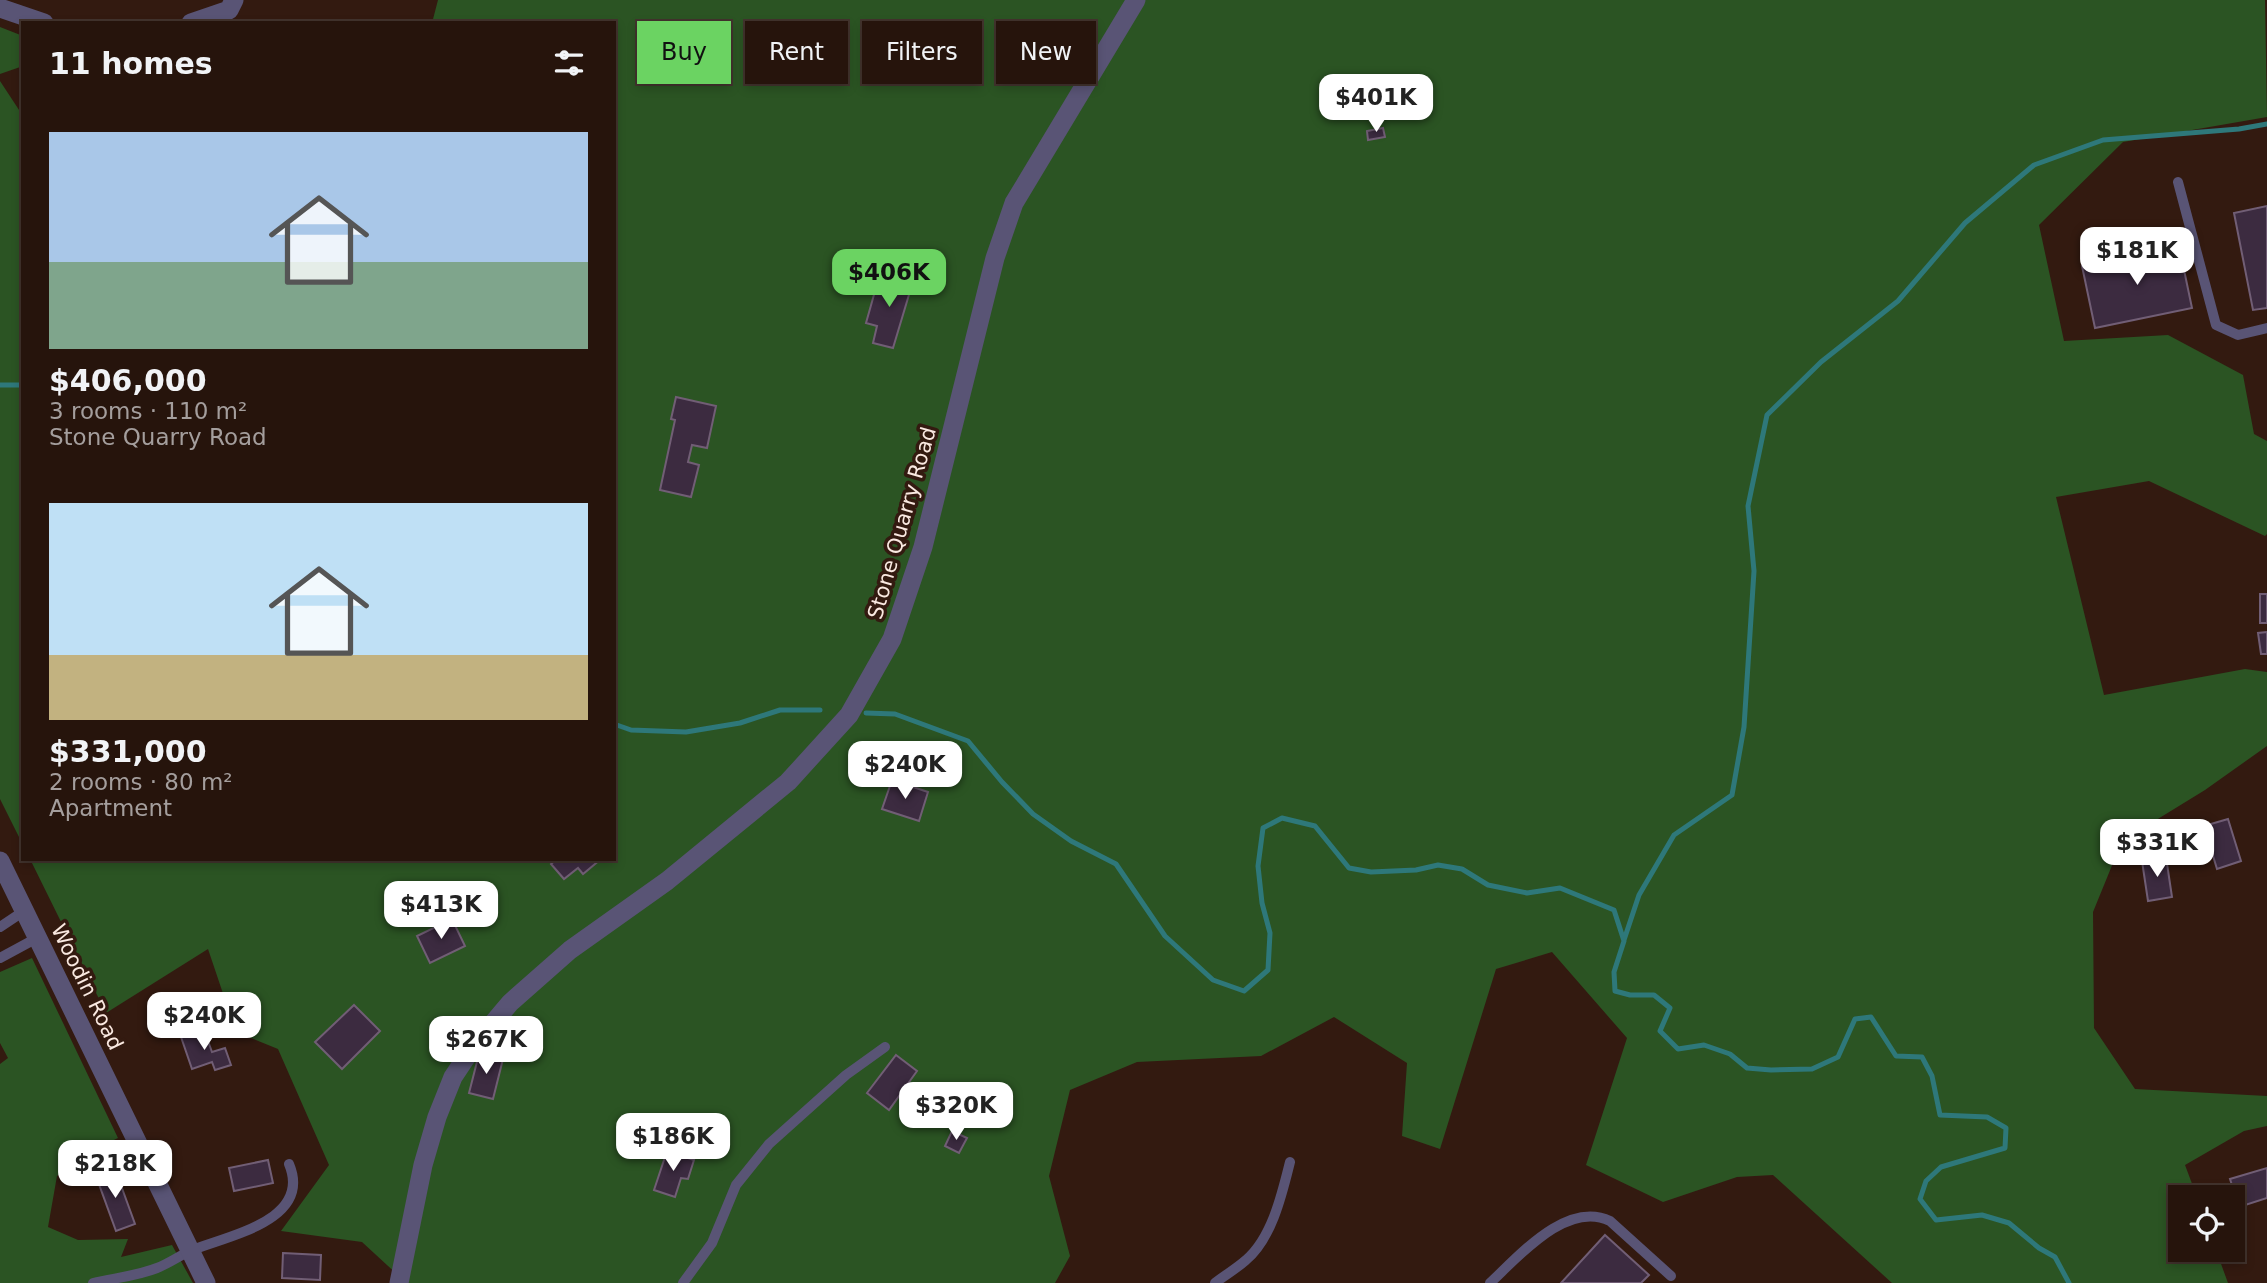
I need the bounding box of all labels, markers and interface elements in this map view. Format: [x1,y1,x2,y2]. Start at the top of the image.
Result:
chip: Buy [637,21,731,84]
chip: Rent [745,21,848,84]
chip: Filters [862,21,982,84]
chip: New [996,21,1096,84]
icon: filters [550,44,588,82]
text: 11 homes [49,46,213,81]
pin: $401K [1327,74,1425,134]
text: $401K [1335,84,1417,110]
icon: home [256,177,382,303]
pin: $181K [2088,228,2186,287]
text: $181K [2096,237,2178,263]
pin: $406K [840,250,938,309]
text: $406K [848,259,930,285]
text: $406,000 [49,363,207,398]
text: 3 rooms · 110 m² [49,398,247,424]
text: Stone Quarry Road [49,424,267,450]
street label: Stone Quarry Road [863,424,941,622]
icon: home [256,548,382,674]
text: $331,000 [49,734,207,769]
pin: $240K [856,742,954,801]
text: $240K [864,751,946,777]
text: 2 rooms · 80 m² [49,769,233,795]
text: Apartment [49,795,172,821]
pin: $331K [2108,820,2206,879]
text: $331K [2116,829,2198,855]
pin: $413K [392,881,490,941]
text: $413K [400,891,482,917]
street label: Woodin Road [46,920,128,1054]
pin: $240K [155,992,253,1052]
text: $240K [163,1002,245,1028]
pin: $267K [437,1016,535,1076]
text: $267K [445,1026,527,1052]
pin: $320K [907,1082,1005,1142]
text: $320K [915,1092,997,1118]
pin: $186K [624,1114,722,1173]
text: $186K [632,1123,714,1149]
pin: $218K [66,1140,164,1200]
text: $218K [74,1150,156,1176]
map controls [2168,1185,2245,1262]
button: locate [2168,1185,2245,1262]

